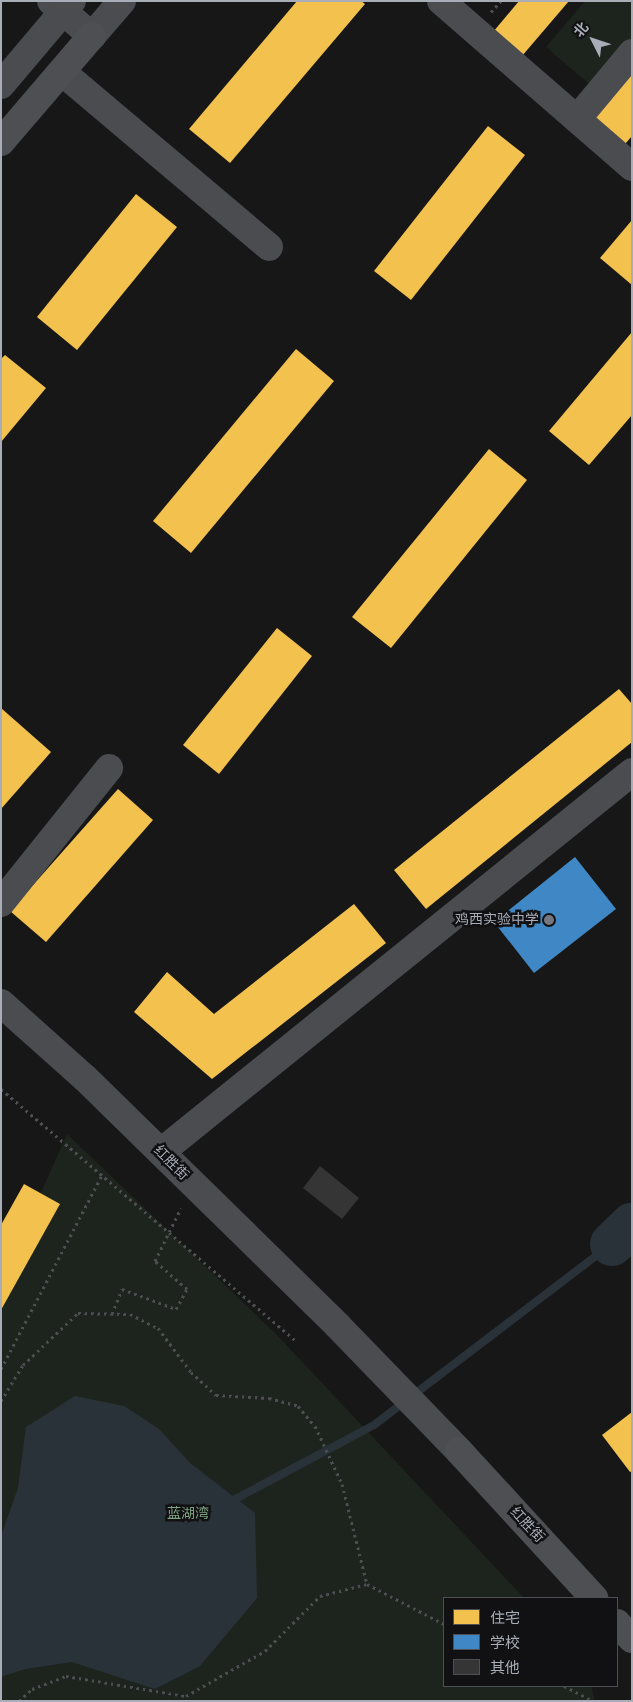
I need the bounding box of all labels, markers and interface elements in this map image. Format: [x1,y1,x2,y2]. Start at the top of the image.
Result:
north arrow [568,15,618,65]
text: 北 [570,19,592,41]
place label: 鸡西实验中学 [455,912,539,928]
marker: 鸡西实验中学 [543,914,555,926]
street label: 红胜街 [150,1142,192,1184]
street label: 红胜街 [507,1504,547,1546]
park label: 蓝湖湾 [167,1506,209,1522]
legend [443,1597,618,1687]
text: 住宅 [490,1609,520,1627]
text: 学校 [490,1634,520,1652]
text: 其他 [490,1659,520,1677]

